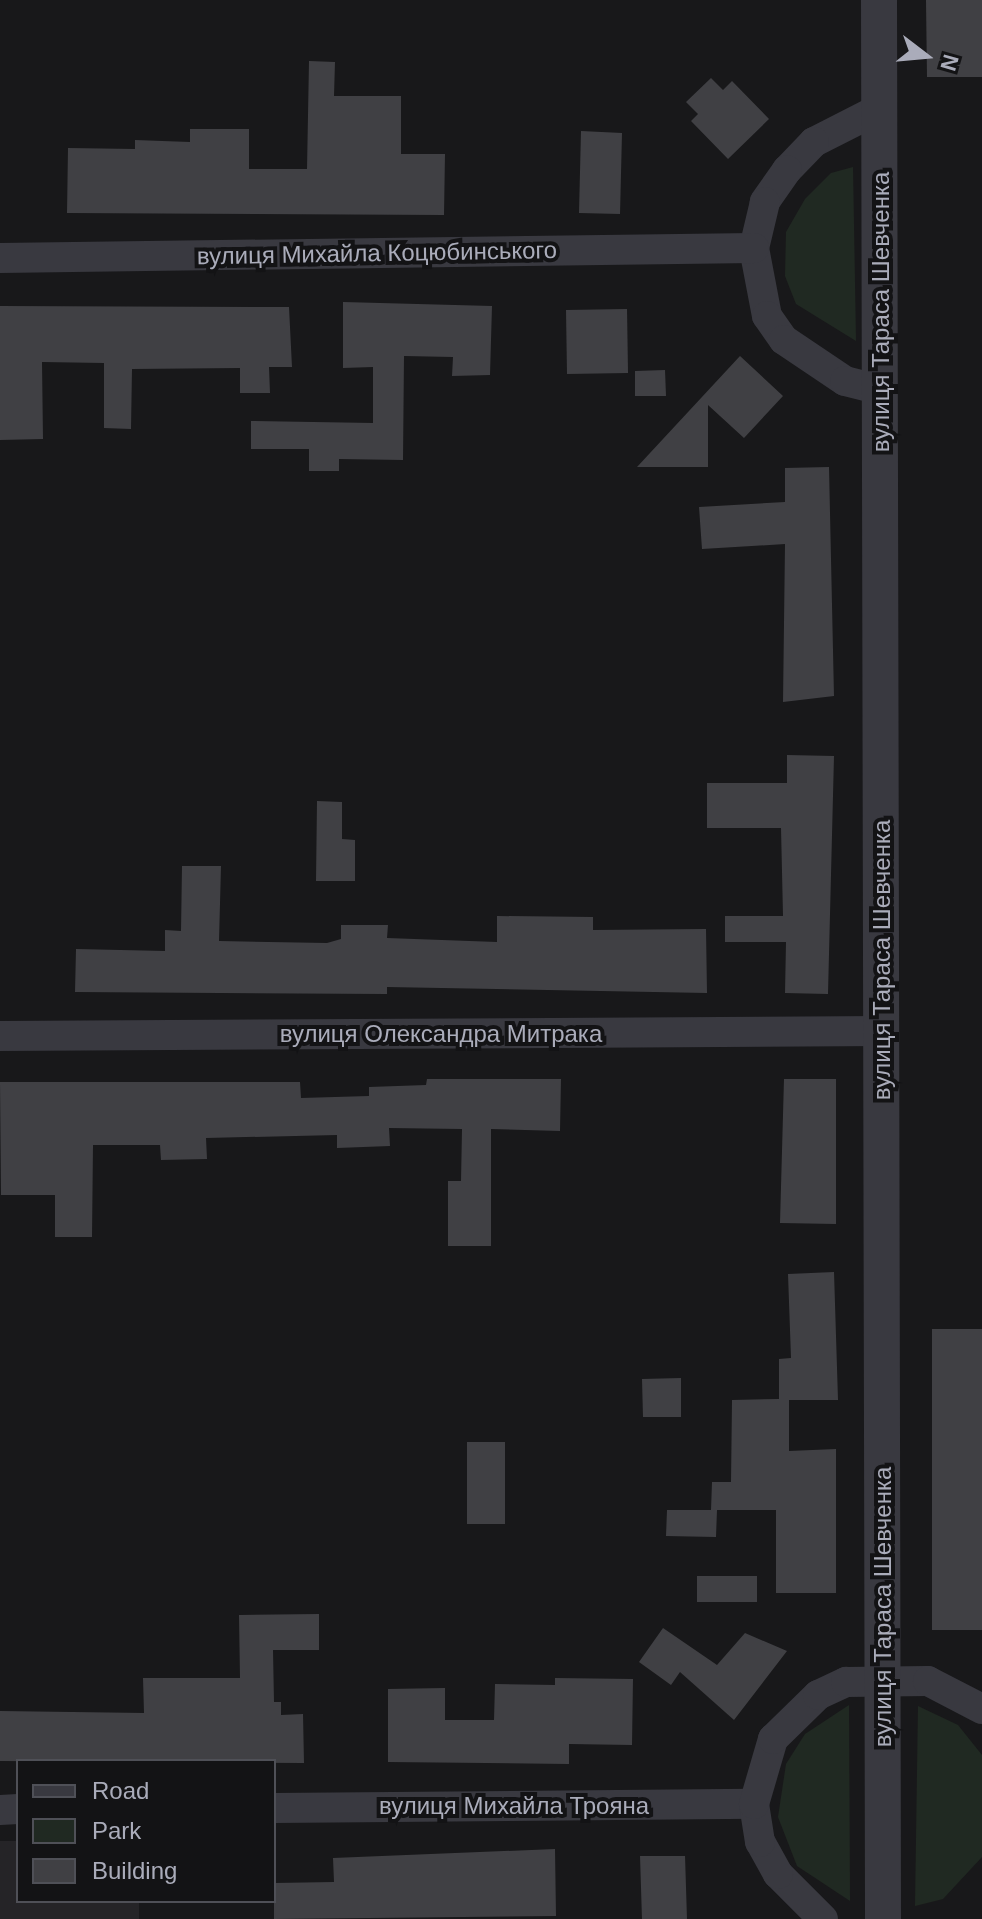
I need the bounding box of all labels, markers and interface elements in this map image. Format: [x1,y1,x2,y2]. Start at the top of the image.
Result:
north arrow [886,16,966,96]
text: N [935,52,964,74]
street label: вулиця Тараса Шевченка [867,172,895,452]
street label: вулиця Михайла Коцюбинського [197,235,557,271]
street label: вулиця Тараса Шевченка [868,820,896,1100]
street label: вулиця Олександра Митрака [280,1020,602,1048]
street label: вулиця Тараса Шевченка [869,1467,897,1747]
legend [16,1759,276,1903]
text: Road [92,1777,149,1804]
street label: вулиця Михайла Трояна [379,1792,649,1820]
text: Park [92,1817,141,1844]
text: Building [92,1857,177,1884]

